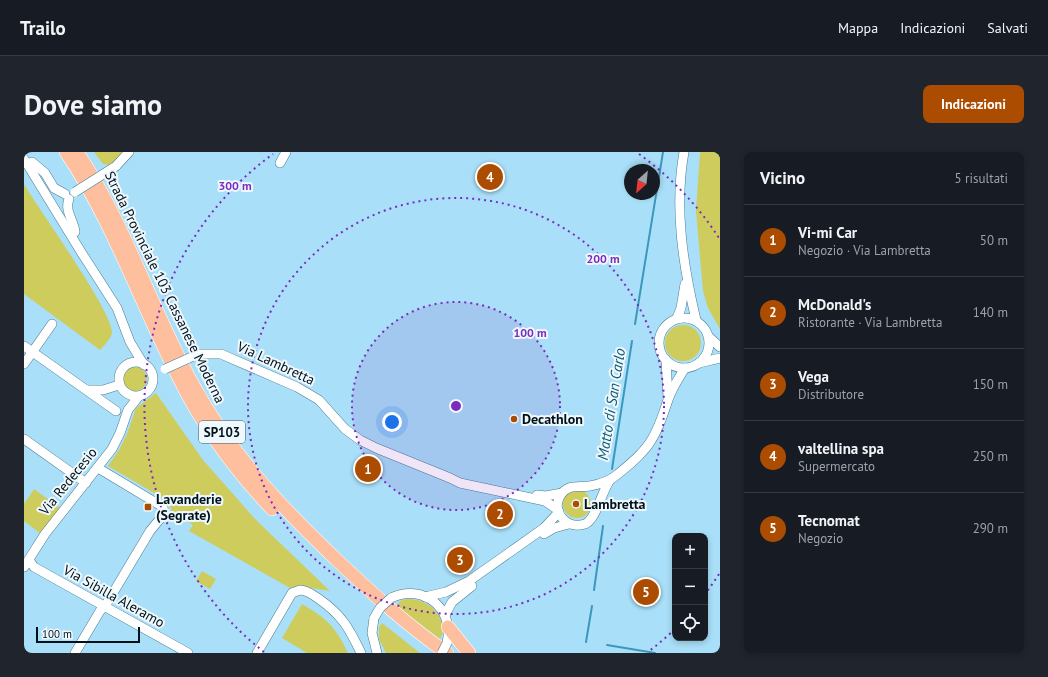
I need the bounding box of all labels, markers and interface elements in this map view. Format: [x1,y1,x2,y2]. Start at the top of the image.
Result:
text: Trailo [20,16,66,40]
text: Mappa [838,19,878,37]
text: Indicazioni [900,19,965,37]
text: Salvati [987,19,1028,37]
button: Indicazioni [923,85,1024,123]
text: Dove siamo [24,86,162,123]
pin: 4 [477,162,503,192]
north arrow [624,164,660,200]
text: Vicino [760,167,805,189]
street label: Strada Provinciale 103 Cassanese Moderna [101,168,229,406]
text: 5 risultati [955,170,1008,187]
text: 300 m [218,178,252,193]
text: Vi-mi Car [798,223,857,242]
text: 1 [769,232,777,249]
text: 50 m [980,232,1008,249]
text: Negozio · Via Lambretta [798,242,931,259]
text: 200 m [586,251,620,266]
text: McDonald's [798,295,871,314]
text: 2 [769,304,777,321]
text: 140 m [973,304,1008,321]
text: Ristorante · Via Lambretta [798,314,942,331]
text: 100 m [513,325,547,340]
street label: Via Lambretta [233,337,318,389]
water label: Matto di San Carlo [593,347,629,461]
text: Vega [798,367,829,386]
text: 3 [769,376,777,393]
text: 150 m [973,376,1008,393]
text: Distributore [798,386,864,403]
centre of rings [449,399,463,413]
place label: Decathlon [522,410,583,428]
your location [382,412,402,432]
marker: Decathlon [509,414,519,424]
road number: SP103 [199,421,245,443]
text: valtellina spa [798,439,884,458]
street label: Via Redecesio [35,444,101,519]
text: 4 [769,448,777,465]
text: 250 m [973,448,1008,465]
pin: 1 [355,454,381,484]
text: Supermercato [798,458,875,475]
place label: Lavanderie (Segrate) [156,490,222,524]
place label: Lambretta [584,495,646,513]
pin: 2 [487,499,513,529]
marker: Lambretta [571,499,581,509]
marker: Lavanderie (Segrate) [143,502,153,512]
text: Tecnomat [798,511,860,530]
text: 5 [769,520,777,537]
text: 290 m [973,520,1008,537]
text: Negozio [798,530,843,547]
map controls [672,533,708,641]
button: + [672,533,708,569]
pin: 3 [447,545,473,575]
street label: Via Sibilla Aleramo [59,560,168,631]
button: − [672,569,708,605]
pin: 5 [633,577,659,607]
button: locate [672,605,708,641]
scale bar [36,625,140,644]
text: 100 m [42,627,72,641]

